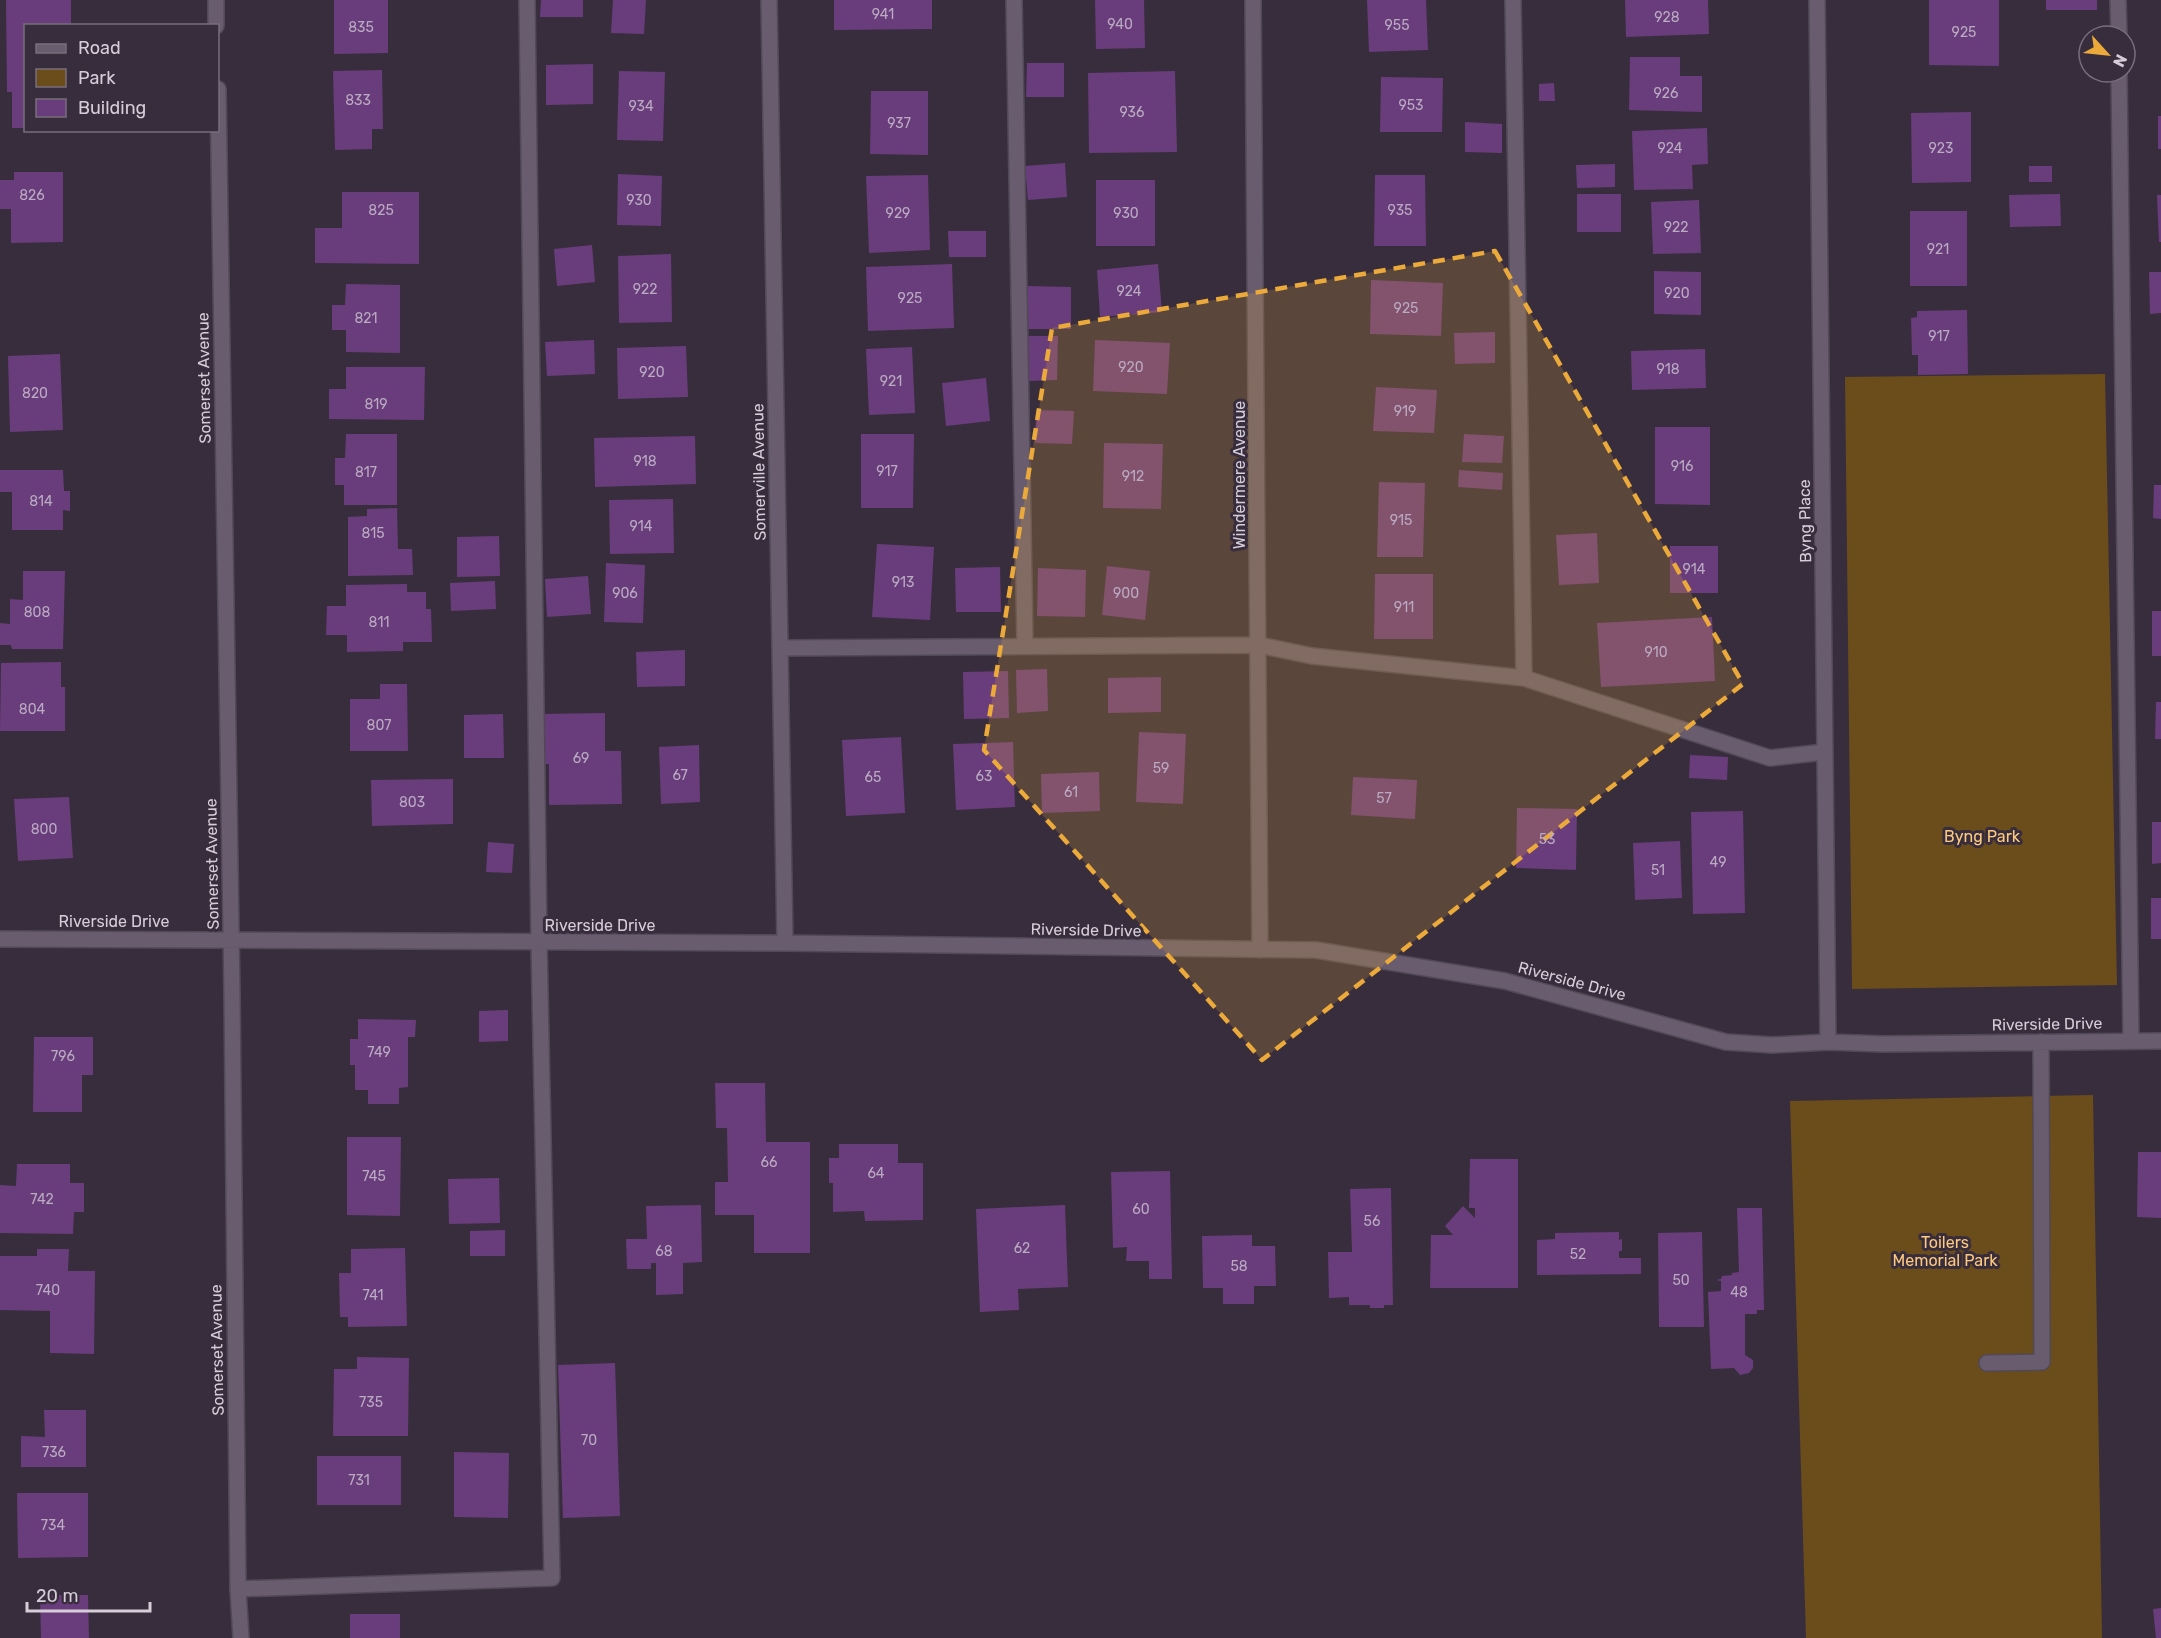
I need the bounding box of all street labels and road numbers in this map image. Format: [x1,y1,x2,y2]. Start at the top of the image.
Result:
street label: Somerset Avenue [193,312,215,444]
street label: Windermere Avenue [1230,401,1249,549]
street label: Somerville Avenue [748,403,770,541]
street label: Byng Place [1795,479,1815,563]
street label: Somerset Avenue [201,798,223,930]
street label: Riverside Drive [59,912,169,931]
street label: Riverside Drive [545,916,655,935]
street label: Riverside Drive [1030,920,1142,940]
street label: Riverside Drive [1516,957,1628,1005]
street label: Riverside Drive [1991,1014,2103,1034]
street label: Somerset Avenue [206,1284,228,1416]

